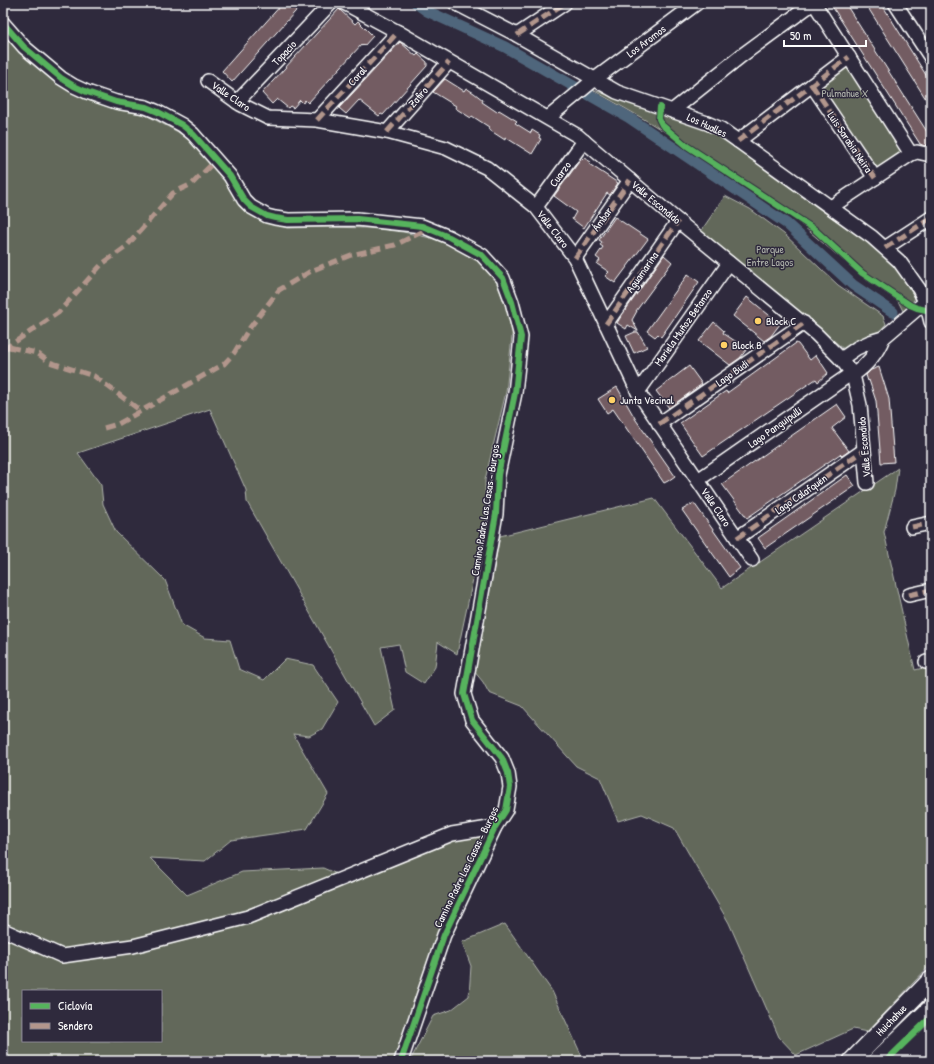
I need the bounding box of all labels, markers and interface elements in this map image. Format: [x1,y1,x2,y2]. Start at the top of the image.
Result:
street label: Los Aromos [624,22,668,60]
scale bar [784,22,866,48]
text: 50 m [790,27,811,44]
street label: Topacio [269,37,300,69]
street label: Coral [344,63,370,89]
street label: Valle Claro [209,78,254,114]
street label: Zafiro [405,83,431,110]
park label: Pulmahue X [822,86,869,100]
street label: Luis Sarabia Neira [824,109,876,176]
street label: Los Hualles [685,110,729,140]
street label: Cuarzo [546,158,574,189]
street label: Valle Escondido [628,177,684,227]
street label: Ámbar [589,204,616,234]
street label: Valle Claro [534,207,572,251]
park label: Parque Entre Lagos [747,242,793,269]
street label: Aguamarina [623,248,662,295]
street label: Mariela Muñoz Betanzo [651,285,715,368]
place label: Block C [766,314,796,328]
marker: Block C [753,316,763,326]
place label: Block B [732,338,762,352]
marker: Block B [719,340,729,350]
street label: Lago Budi [713,357,751,389]
place label: Junta Vecinal [620,393,674,407]
marker: Junta Vecinal [607,395,617,405]
street label: Lago Panguipulli [745,403,805,451]
street label: Valle Escondido [854,416,874,478]
street label: Camino Padre Las Casas - Burgos [468,443,502,577]
street label: Lago Calafquén [772,471,830,517]
street label: Valle Claro [698,485,734,530]
street label: Camino Padre Las Casas - Burgos [431,804,501,930]
legend [22,990,162,1042]
text: Ciclovía [58,997,92,1014]
street label: Huichahue [873,1001,910,1039]
text: Sendero [58,1017,93,1034]

